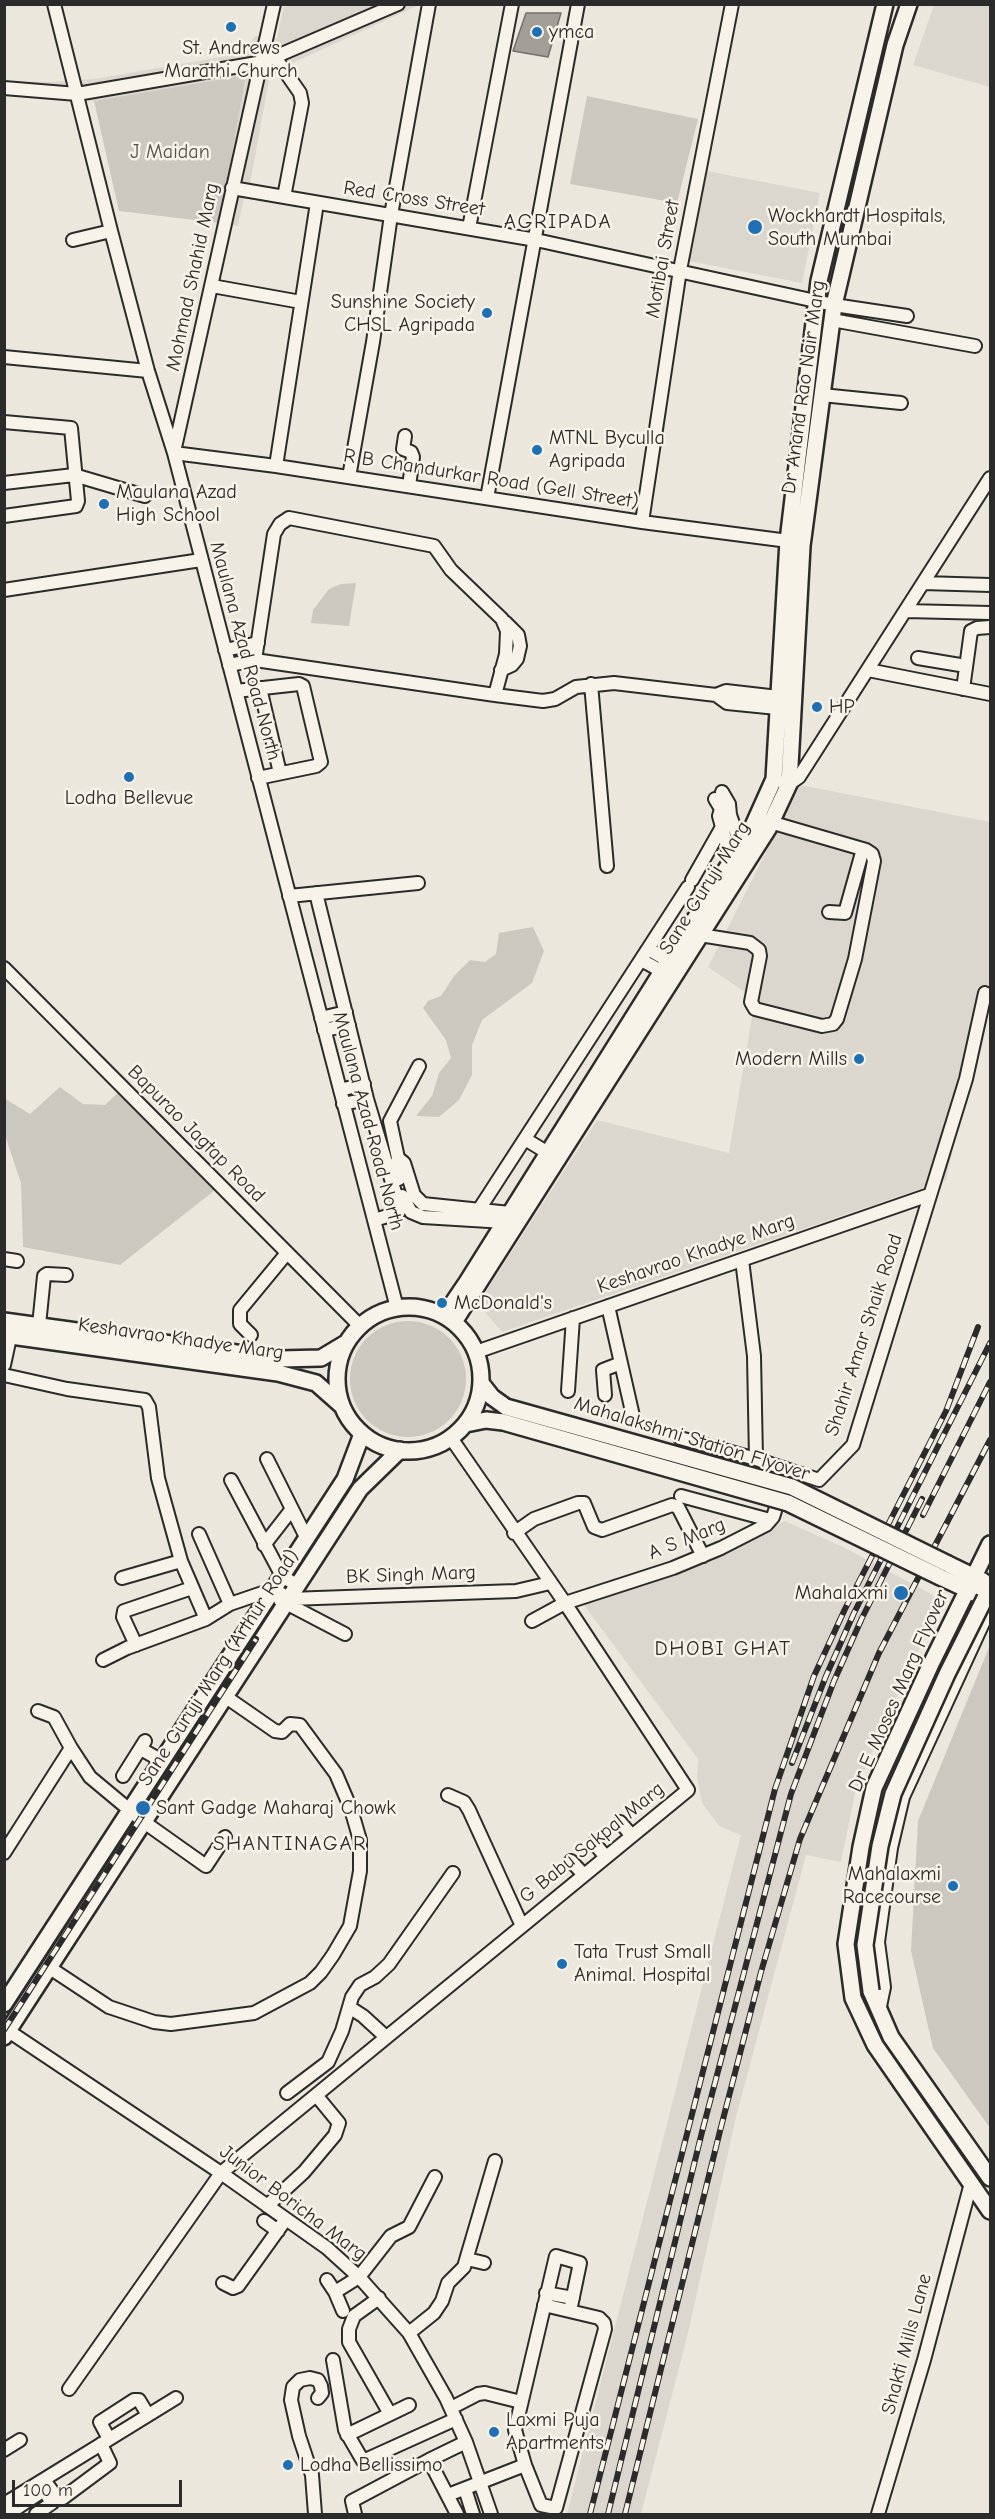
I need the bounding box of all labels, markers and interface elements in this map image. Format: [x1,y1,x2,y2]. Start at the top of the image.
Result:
marker: St. Andrews Marathi Church [224,20,238,34]
place label: ymca [549,20,594,44]
marker: ymca [530,25,544,39]
place label: St. Andrews Marathi Church [164,36,298,83]
park label: J Maidan [130,140,210,164]
street label: Red Cross Street [342,176,486,222]
street label: Mohmad Shahid Marg [161,181,225,373]
street label: Motibai Street [641,198,685,320]
place label: Wockhardt Hospitals, South Mumbai [768,204,946,251]
district label: AGRIPADA [504,209,612,235]
marker: Wockhardt Hospitals, South Mumbai [746,218,764,236]
street label: Dr Anand Rao Nair Marg [777,279,831,495]
place label: Sunshine Society CHSL Agripada [331,290,475,337]
marker: Sunshine Society CHSL Agripada [480,306,494,320]
place label: MTNL Byculla Agripada [549,426,665,473]
marker: MTNL Byculla Agripada [530,443,544,457]
street label: R B Chandurkar Road (Gell Street) [342,444,640,514]
place label: Maulana Azad High School [116,480,237,527]
marker: Maulana Azad High School [97,497,111,511]
street label: Maulana Azad Road North [204,539,286,763]
place label: HP [829,695,855,719]
marker: HP [810,700,824,714]
marker: Lodha Bellevue [122,770,136,784]
place label: Lodha Bellevue [65,786,193,810]
street label: Sane Guruji Marg [654,817,756,959]
street label: Maulana Azad Road North [327,1009,409,1233]
place label: Modern Mills [735,1047,847,1071]
marker: Modern Mills [852,1052,866,1066]
street label: Bapurao Jagtap Road [122,1060,270,1208]
street label: Keshavrao Khadye Marg [594,1209,798,1299]
street label: Shahir Amar Shaik Road [820,1231,908,1439]
place label: McDonald's [454,1291,552,1315]
marker: McDonald's [435,1296,449,1310]
street label: Keshavrao Khadye Marg [77,1313,285,1365]
street label: Mahalakshmi Station Flyover [571,1392,813,1486]
street label: A S Marg [645,1513,729,1565]
street label: Sane Guruji Marg (Arthur Road) [133,1545,305,1791]
street label: BK Singh Marg [346,1561,476,1589]
place label: Mahalaxmi [795,1581,888,1605]
marker: Mahalaxmi [892,1584,910,1602]
street label: Dr E Moses Marg Flyover [844,1586,954,1796]
district label: DHOBI GHAT [655,1636,791,1662]
street label: G Babu Sakpal Marg [515,1777,669,1909]
place label: Sant Gadge Maharaj Chowk [156,1796,396,1820]
marker: Sant Gadge Maharaj Chowk [134,1799,152,1817]
district label: SHANTINAGAR [213,1831,367,1857]
place label: Mahalaxmi Racecourse [843,1862,941,1909]
marker: Mahalaxmi Racecourse [946,1879,960,1893]
place label: Tata Trust Small Animal. Hospital [574,1940,711,1987]
marker: Tata Trust Small Animal. Hospital [555,1957,569,1971]
street label: Junior Boricha Marg [215,2140,371,2266]
street label: Shakti Mills Lane [877,2271,937,2417]
place label: Laxmi Puja Apartments [506,2408,604,2455]
marker: Laxmi Puja Apartments [487,2425,501,2439]
place label: Lodha Bellissimo [300,2453,443,2477]
marker: Lodha Bellissimo [281,2458,295,2472]
scale bar [15,2468,184,2506]
text: 100 m [23,2480,73,2501]

